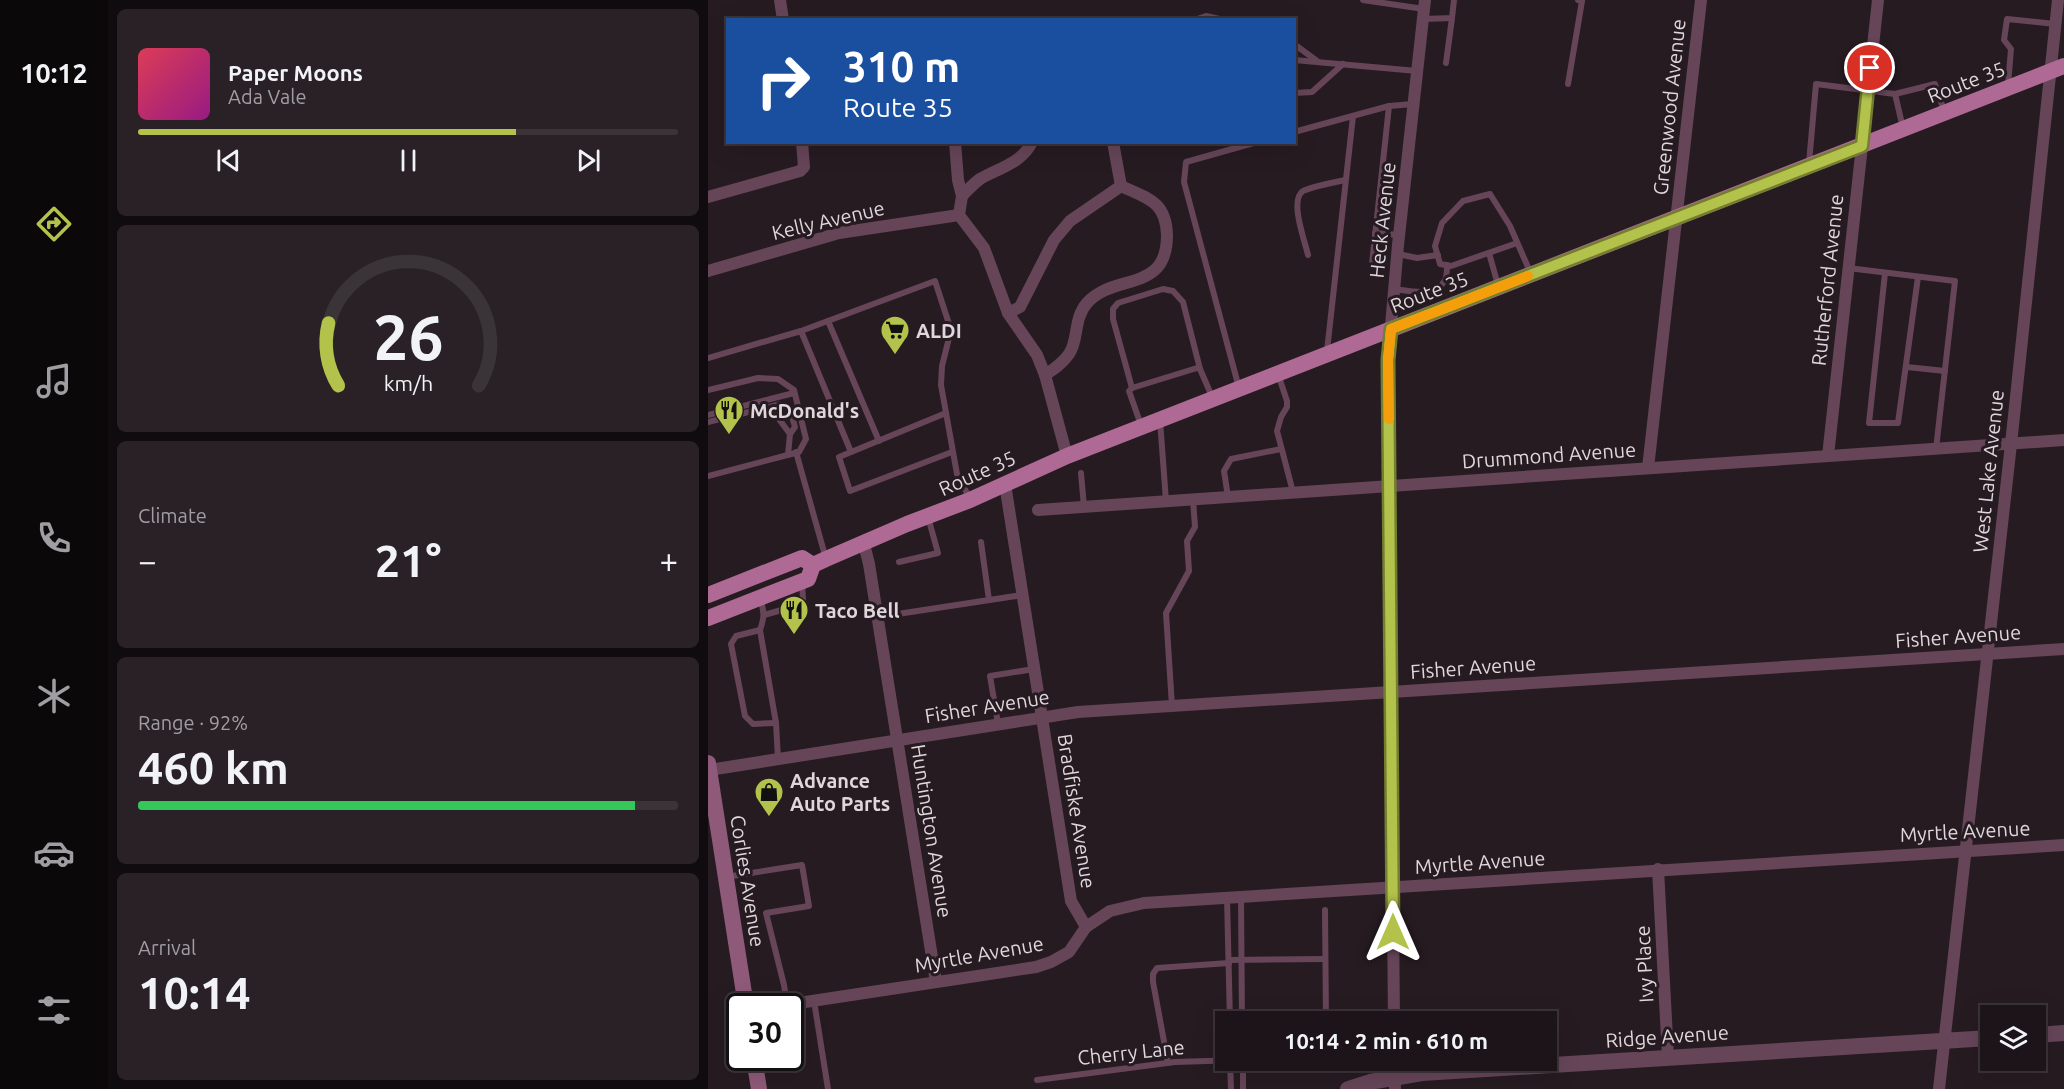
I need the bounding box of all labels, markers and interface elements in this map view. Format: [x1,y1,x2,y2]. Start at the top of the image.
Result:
street label: Greenwood Avenue [1648,18,1690,196]
icon: right [744,42,822,120]
pin [1844,42,1895,93]
text: 310 m [843,43,960,90]
icon: arrive [1853,51,1886,84]
street label: Route 35 [1924,57,2008,107]
text: 10:12 [20,58,88,88]
text: Paper Moons [228,60,363,85]
text: Ada Vale [228,85,306,108]
text: Route 35 [843,92,953,122]
icon: previous [212,144,245,177]
icon: pause [392,144,425,177]
icon: next [572,144,605,177]
street label: Heck Avenue [1364,161,1400,279]
street label: Rutherford Avenue [1807,193,1847,367]
street label: Kelly Avenue [769,196,887,244]
icon: directions [33,203,75,245]
street label: Route 35 [1387,267,1471,317]
text: 26 [373,302,443,372]
supermarket icon: ALDI [879,314,911,356]
place label: ALDI [916,319,962,342]
icon: music [33,360,75,402]
text: km/h [383,371,433,395]
street label: West Lake Avenue [1968,388,2008,554]
restaurant icon: McDonald's [713,394,745,436]
place label: McDonald's [750,399,859,422]
street label: Drummond Avenue [1461,437,1637,473]
street label: Route 35 [935,446,1019,500]
text: Climate [138,504,207,527]
icon: phone [33,517,75,559]
text: 21° [375,535,441,586]
text: − [138,542,157,579]
text: + [659,542,678,579]
restaurant icon: Taco Bell [778,594,810,636]
place label: Taco Bell [815,599,900,622]
street label: Fisher Avenue [1894,620,2022,652]
street label: Fisher Avenue [1409,651,1537,683]
icon: climate [33,675,75,717]
street label: Fisher Avenue [923,685,1051,727]
text: Range · 92% [138,711,248,734]
street label: Bradfiske Avenue [1053,732,1101,890]
text: 460 km [138,742,289,793]
street label: Huntington Avenue [907,743,957,919]
place label: Advance Auto Parts [790,769,890,815]
shop icon: Advance Auto Parts [753,776,785,818]
street label: Corlies Avenue [726,813,770,949]
street label: Myrtle Avenue [1899,816,2031,846]
icon: car [33,832,75,874]
street label: Myrtle Avenue [1414,846,1546,878]
position arrow [1361,900,1425,964]
street label: Ivy Place [1630,925,1658,1003]
street label: Myrtle Avenue [913,931,1045,977]
text: Arrival [138,936,196,959]
text: 10:14 [138,967,251,1018]
icon: filters [33,989,75,1031]
speed limit sign: 30 [726,993,804,1071]
map controls [1980,1005,2046,1071]
button: layers [1980,1005,2046,1071]
street label: Ridge Avenue [1605,1020,1729,1052]
text: 10:14 · 2 min · 610 m [1284,1028,1488,1053]
street label: Cherry Lane [1076,1035,1186,1069]

